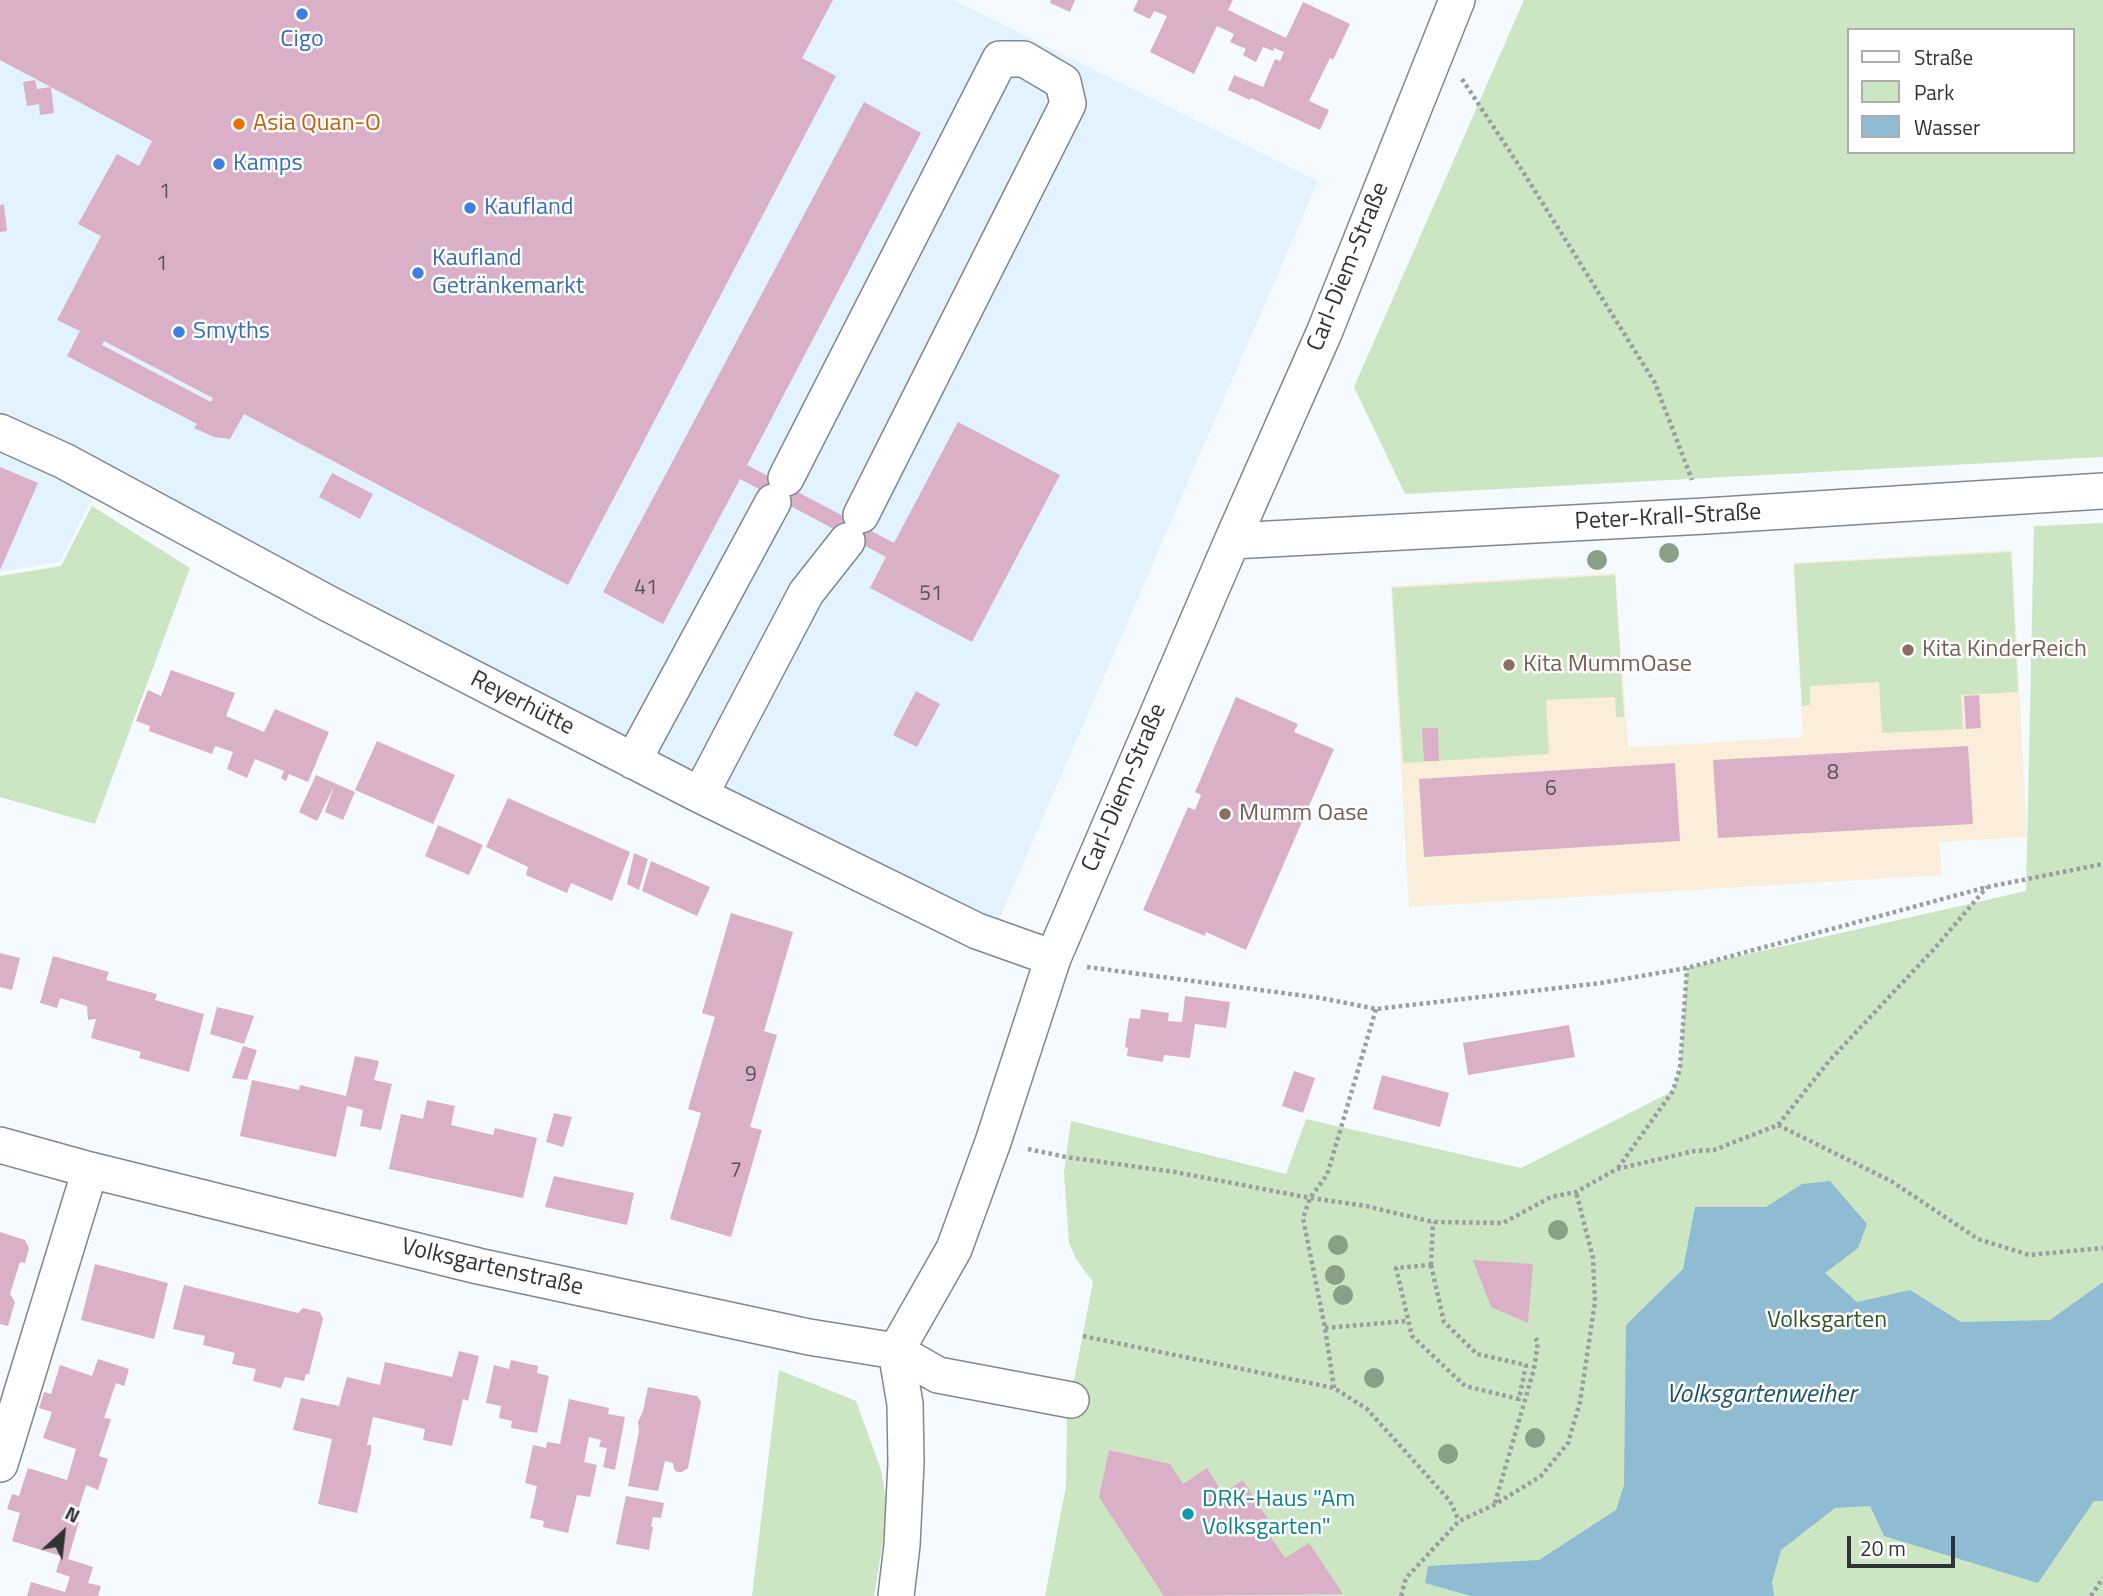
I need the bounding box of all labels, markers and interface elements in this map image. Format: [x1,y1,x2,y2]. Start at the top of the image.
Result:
marker: Cigo [294,6,310,22]
place label: Cigo [280,26,324,54]
legend [1848,28,2075,154]
text: Straße [1914,41,1973,73]
text: Park [1914,76,1954,108]
place label: Asia Quan-O [253,110,381,138]
text: Wasser [1914,111,1980,143]
marker: Asia Quan-O [231,116,247,132]
place label: Kamps [233,150,303,178]
marker: Kamps [211,156,227,172]
street label: Carl-Diem-Straße [1302,178,1396,356]
house number: 1 [159,180,171,206]
place label: Kaufland [484,194,574,222]
marker: Kaufland [462,200,478,216]
place label: Kaufland Getränkemarkt [432,245,584,301]
house number: 1 [156,252,168,278]
marker: Kaufland Getränkemarkt [410,265,426,281]
place label: Smyths [193,318,270,346]
marker: Smyths [171,324,187,340]
street label: Peter-Krall-Straße [1574,499,1762,537]
house number: 41 [634,576,658,602]
house number: 51 [919,582,943,608]
place label: Kita KinderReich [1922,636,2087,664]
marker: Kita KinderReich [1900,642,1916,658]
place label: Kita MummOase [1523,651,1692,679]
marker: Kita MummOase [1501,657,1517,673]
street label: Reyerhütte [465,666,579,742]
street label: Carl-Diem-Straße [1077,700,1173,876]
house number: 8 [1827,761,1839,787]
house number: 6 [1545,777,1557,803]
place label: Mumm Oase [1239,800,1368,828]
marker: Mumm Oase [1217,806,1233,822]
house number: 9 [745,1063,757,1089]
house number: 7 [730,1159,742,1185]
street label: Volksgartenstraße [398,1233,586,1303]
park label: Volksgarten [1767,1307,1887,1335]
water label: Volksgartenweiher [1666,1380,1856,1412]
place label: DRK-Haus "Am Volksgarten" [1202,1486,1355,1542]
north arrow [28,1498,98,1568]
text: N [60,1498,85,1530]
marker: DRK-Haus "Am Volksgarten" [1180,1506,1196,1522]
scale bar [1851,1522,1960,1566]
text: 20 m [1860,1532,1906,1564]

